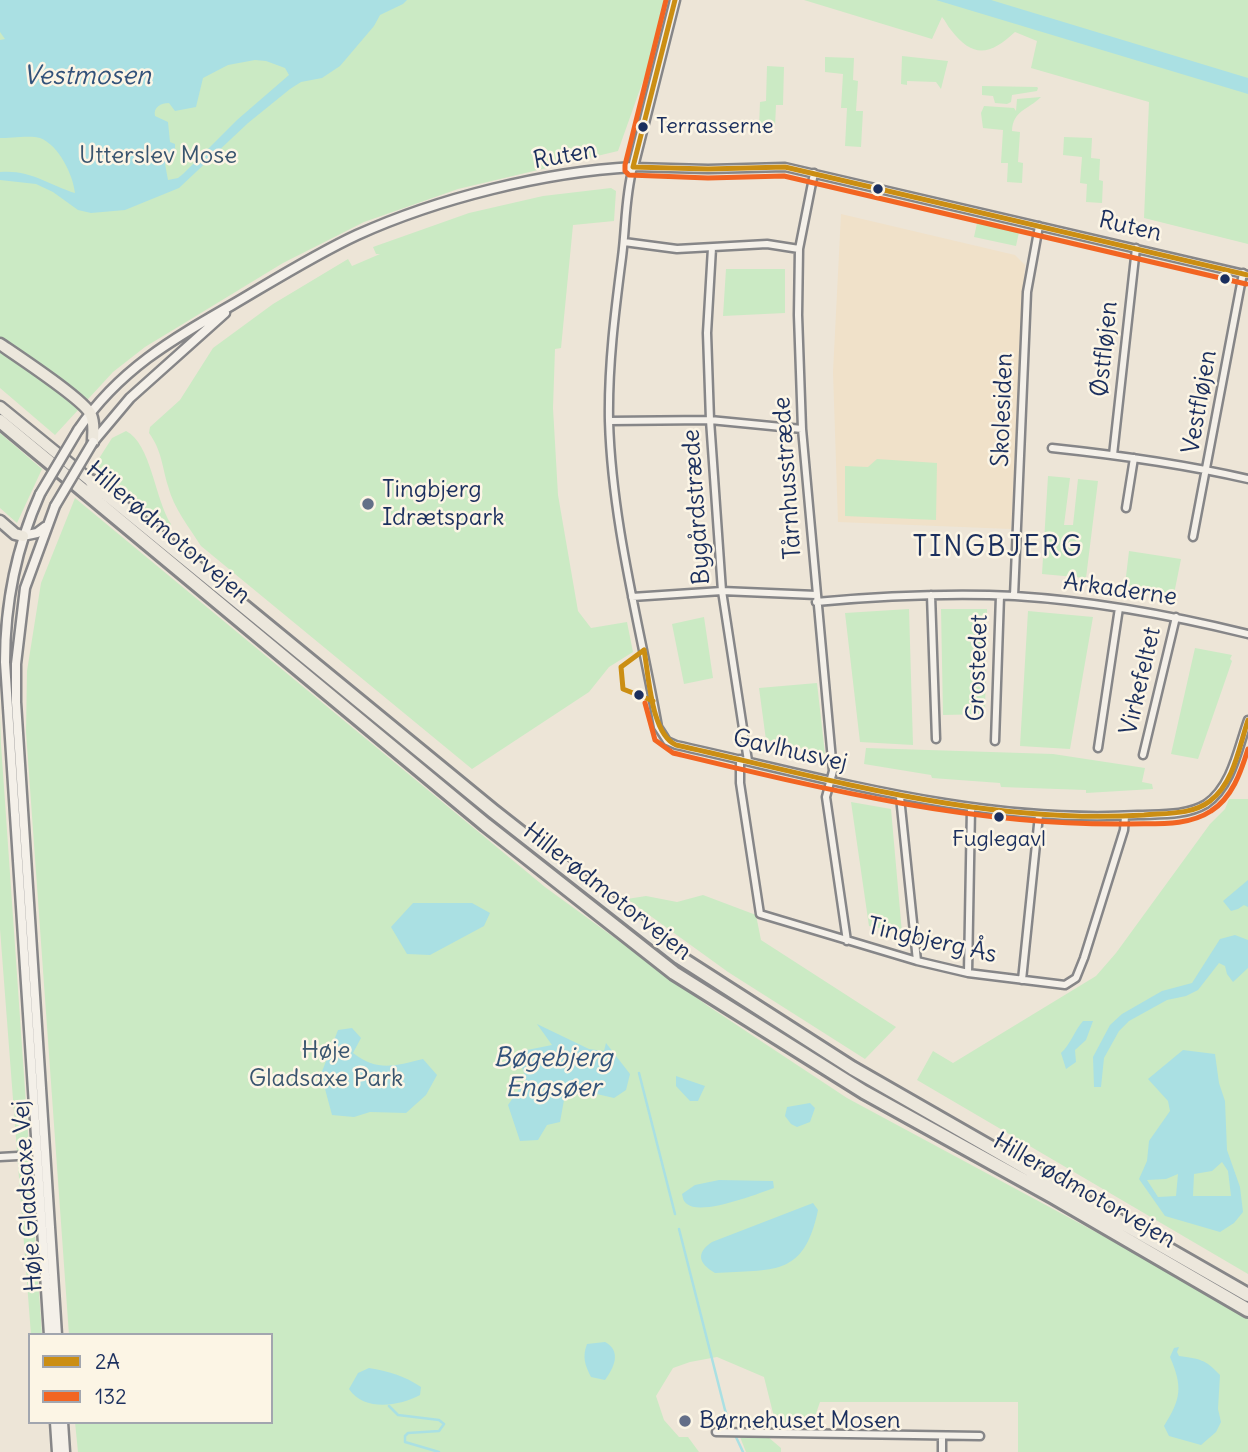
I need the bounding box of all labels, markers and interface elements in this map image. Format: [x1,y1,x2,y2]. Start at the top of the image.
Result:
water label: Vestmosen [23,61,151,93]
place label: Terrasserne [656,114,774,140]
marker: Terrasserne [636,120,650,134]
street label: Ruten [531,136,599,176]
park label: Utterslev Mose [79,142,237,170]
unlabelled marker [871,182,885,196]
street label: Ruten [1096,206,1164,248]
unlabelled marker [1218,272,1232,286]
street label: Østfløjen [1086,300,1124,398]
street label: Vestfløjen [1177,348,1223,456]
street label: Skolesiden [987,352,1019,468]
street label: Tårnhusstræde [768,396,808,560]
street label: Bygårdstræde [677,428,717,586]
street label: Hillerødmotorvejen [80,456,256,610]
place label: Tingbjerg Idrætspark [382,476,504,532]
marker: Tingbjerg Idrætspark [360,496,376,512]
district label: TINGBJERG [914,531,1082,565]
street label: Arkaderne [1061,568,1179,612]
street label: Grostedet [962,614,994,722]
street label: Virkefeltet [1115,624,1167,738]
unlabelled marker [632,688,646,702]
street label: Gavlhusvej [730,724,850,778]
marker: Fuglegavl [992,810,1006,824]
street label: Hillerødmotorvejen [517,817,697,967]
place label: Fuglegavl [952,827,1046,853]
street label: Tingbjerg Ås [865,912,999,970]
park label: Høje Gladsaxe Park [249,1037,403,1093]
water label: Bøgebjerg Engsøer [493,1043,613,1104]
street label: Høje Gladsaxe Vej [7,1099,49,1293]
street label: Hillerødmotorvejen [988,1127,1180,1255]
legend [28,1333,273,1424]
text: 2A [95,1348,120,1375]
text: 132 [95,1383,127,1410]
place label: Børnehuset Mosen [699,1407,901,1435]
marker: Børnehuset Mosen [677,1413,693,1429]

